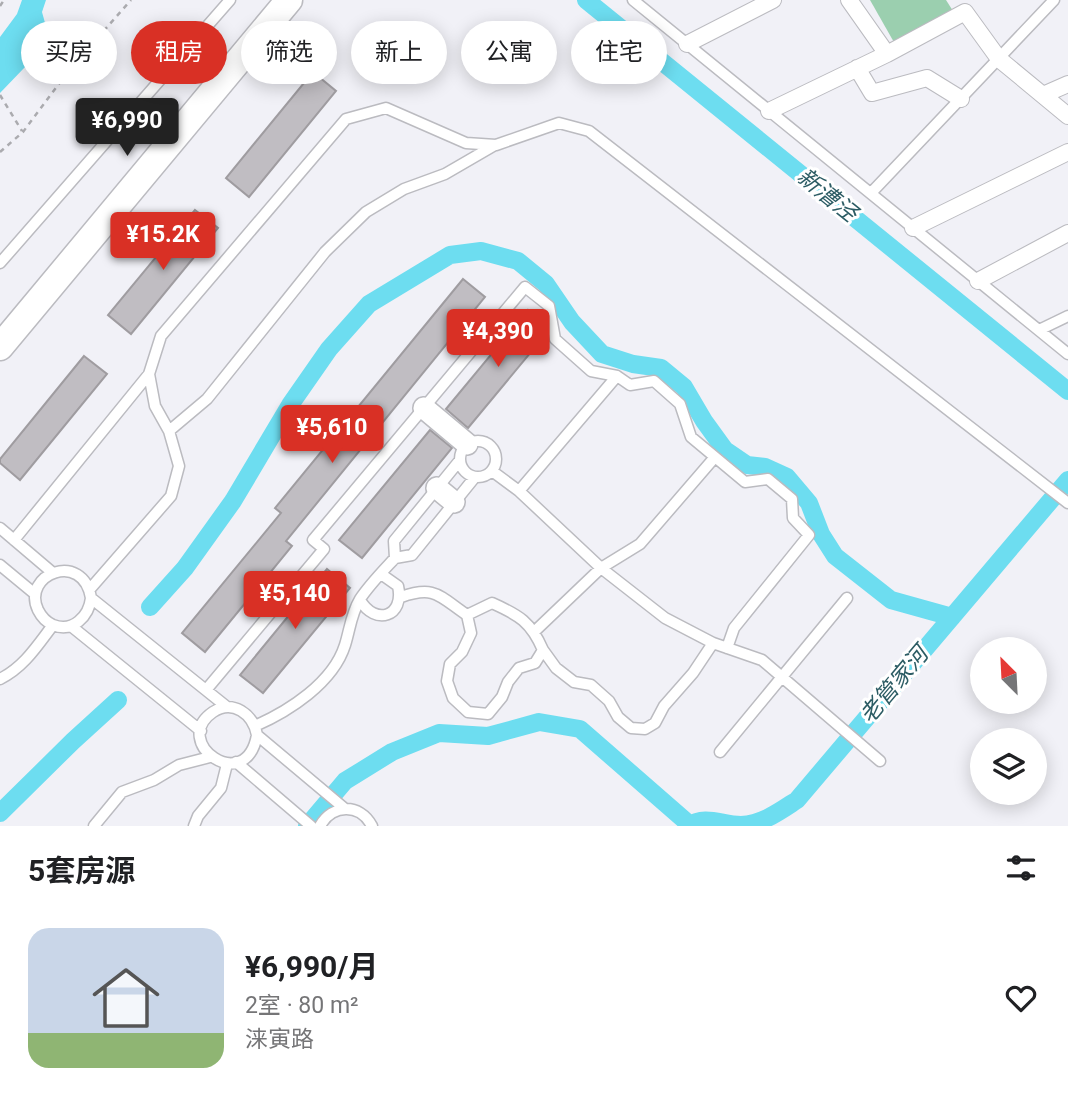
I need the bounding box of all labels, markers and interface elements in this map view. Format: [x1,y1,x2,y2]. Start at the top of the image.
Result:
chip: 买房 [21,21,117,84]
chip: 租房 [131,21,227,84]
chip: 筛选 [241,21,337,84]
chip: 新上 [351,21,447,84]
chip: 公寓 [461,21,557,84]
chip: 住宅 [571,21,667,84]
pin: ¥6,990 [70,99,184,158]
text: ¥6,990 [92,107,162,134]
water label: 新漕泾 [792,163,864,228]
pin: ¥15.2K [106,212,220,272]
text: ¥15.2K [126,221,200,248]
pin: ¥4,390 [441,310,555,369]
text: ¥4,390 [463,318,533,345]
pin: ¥5,610 [275,406,389,465]
text: ¥5,610 [297,414,367,441]
pin: ¥5,140 [238,572,352,631]
text: ¥5,140 [260,580,330,607]
north arrow [970,637,1046,714]
map controls [970,637,1047,805]
water label: 老管家河 [854,638,936,729]
button: layers [970,728,1047,805]
icon: filters [1002,849,1040,887]
text: 5套房源 [28,853,135,888]
text: ¥6,990/月 [245,949,378,984]
icon: home [84,956,168,1040]
icon: heart [1002,979,1040,1017]
text: 2室 · 80 m² [245,992,359,1019]
text: 涞寅路 [245,1026,314,1053]

